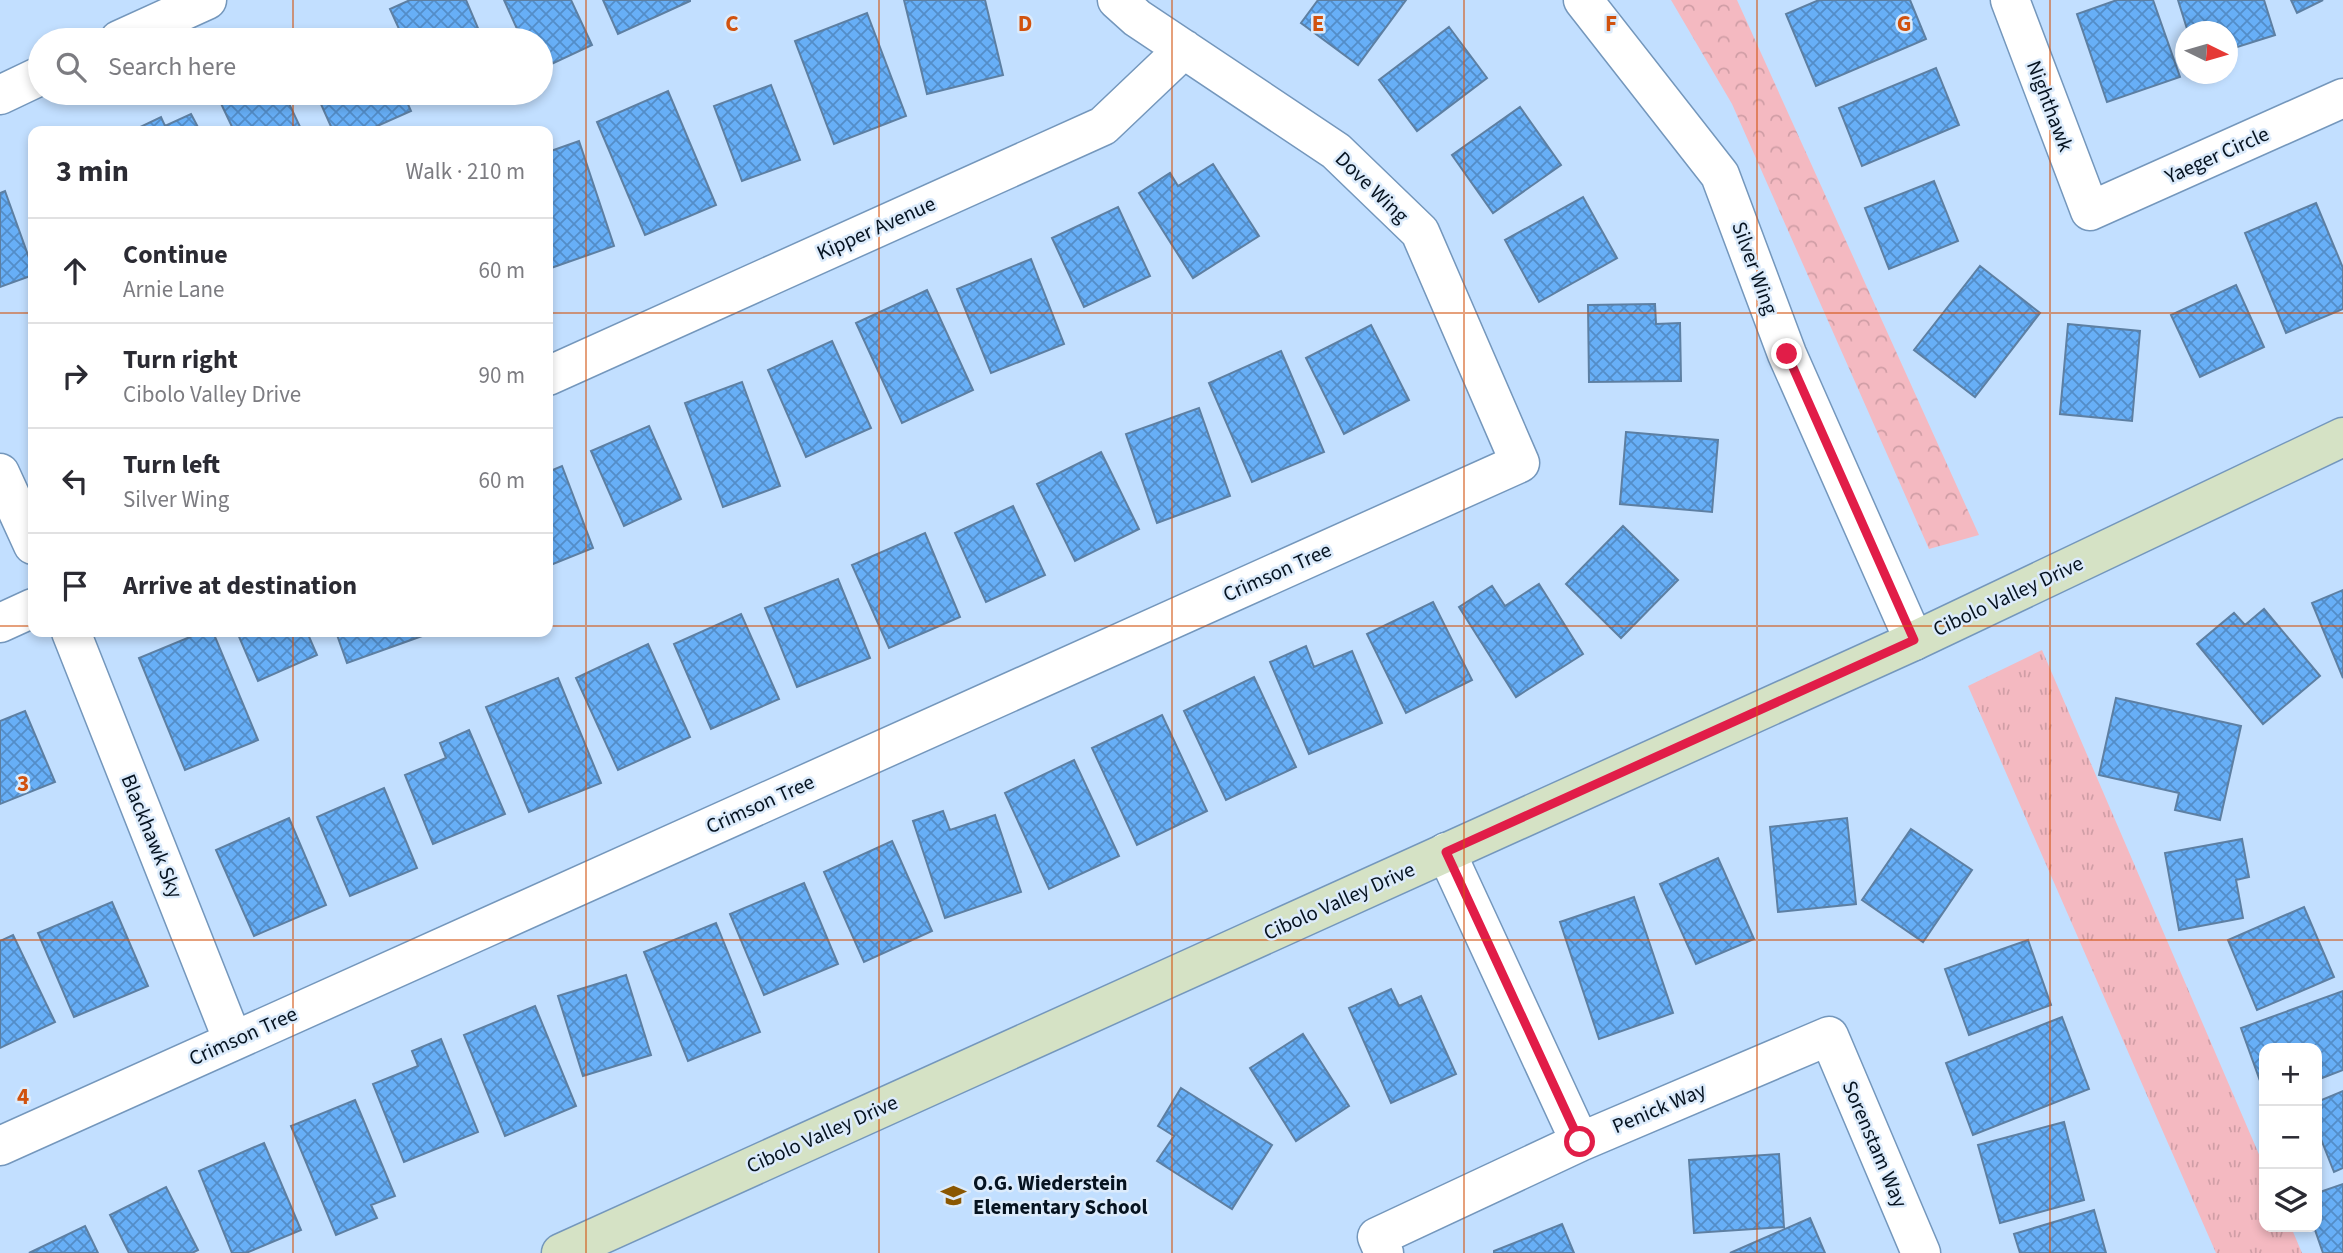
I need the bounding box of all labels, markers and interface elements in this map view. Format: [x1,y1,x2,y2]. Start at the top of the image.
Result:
text: C [725,7,739,40]
text: D [1018,7,1032,40]
text: E [1312,7,1324,40]
text: F [1605,7,1617,40]
text: G [1897,7,1911,40]
north arrow [2175,21,2238,84]
search box [28,28,553,105]
icon: search [52,48,90,86]
text: Search here [108,48,236,85]
street label: Nighthawk [2019,56,2081,156]
street label: Yaeger Circle [2159,119,2274,192]
street label: Dove Wing [1328,144,1416,230]
text: 3 min [56,150,129,193]
text: Walk · 210 m [406,155,525,188]
street label: Kipper Avenue [812,188,940,268]
street label: Silver Wing [1724,217,1786,319]
text: Continue [123,236,228,273]
icon: ahead [56,252,94,290]
text: 60 m [478,254,525,287]
text: Arnie Lane [123,273,224,306]
route end [1771,338,1802,369]
text: Turn right [123,341,238,378]
icon: right [56,357,94,395]
text: 90 m [478,359,525,392]
text: Cibolo Valley Drive [123,378,301,411]
text: Turn left [123,446,220,483]
icon: left [56,462,94,500]
text: 60 m [478,464,525,497]
text: Silver Wing [123,483,229,516]
street label: Crimson Tree [1218,535,1336,609]
street label: Cibolo Valley Drive [1928,548,2088,644]
icon: arrive [56,567,94,605]
text: Arrive at destination [123,567,357,604]
text: 3 [17,767,29,800]
street label: Crimson Tree [701,767,819,841]
street label: Blackhawk Sky [113,769,191,903]
street label: Cibolo Valley Drive [1259,854,1419,948]
street label: Crimson Tree [184,999,302,1073]
map controls [2259,1043,2322,1232]
button: + [2259,1043,2322,1106]
street label: Penick Way [1607,1075,1711,1141]
street label: Sorenstam Way [1835,1076,1915,1212]
text: 4 [17,1080,29,1113]
street label: Cibolo Valley Drive [742,1087,902,1181]
button: − [2259,1106,2322,1169]
route start [1564,1126,1595,1157]
place label: O.G. Wiederstein Elementary School [973,1168,1147,1222]
button: layers [2259,1169,2322,1232]
school or university icon: O.G. Wiederstein Elementary School [939,1181,967,1209]

